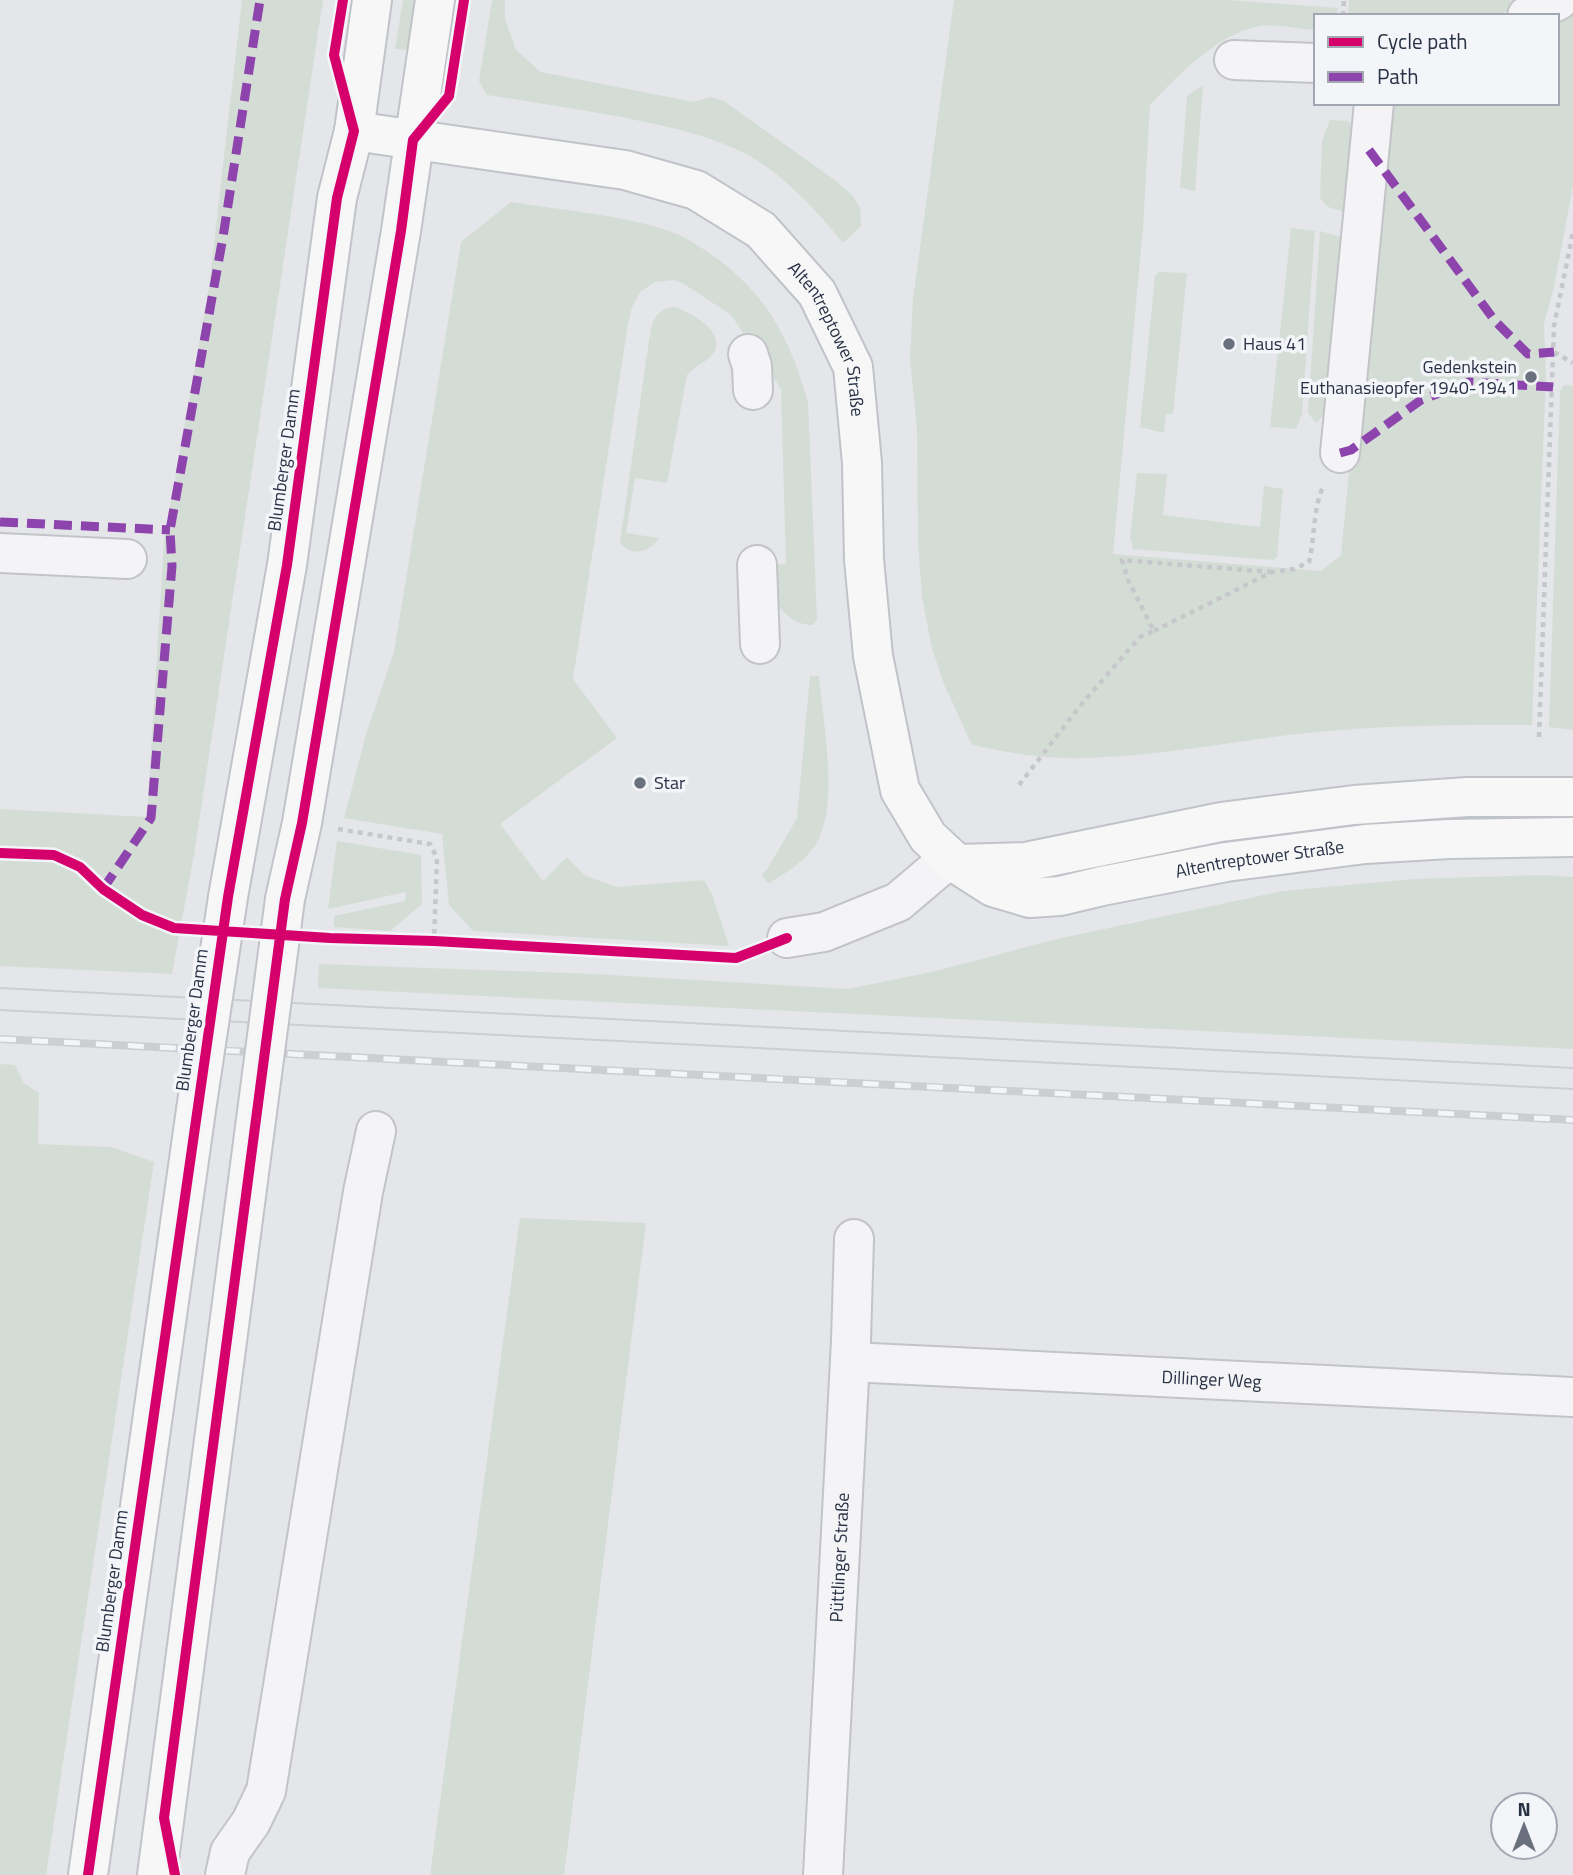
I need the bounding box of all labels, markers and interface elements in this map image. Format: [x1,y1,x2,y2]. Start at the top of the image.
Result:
legend [1314,14,1559,105]
text: Cycle path [1377,25,1468,57]
text: Path [1377,60,1419,92]
street label: Altentreptower Straße [782,255,872,418]
place label: Haus 41 [1243,330,1306,357]
marker: Haus 41 [1221,336,1237,352]
place label: Gedenkstein Euthanasieopfer 1940-1941 [1300,353,1517,401]
marker: Gedenkstein Euthanasieopfer 1940-1941 [1523,369,1539,385]
street label: Blumberger Damm [260,387,307,533]
place label: Star [654,769,685,796]
marker: Star [632,775,648,791]
street label: Altentreptower Straße [1173,833,1346,885]
street label: Blumberger Damm [168,947,215,1093]
street label: Dillinger Weg [1161,1363,1262,1395]
street label: Püttlinger Straße [822,1492,856,1623]
street label: Blumberger Damm [88,1508,135,1654]
north arrow [1489,1791,1559,1861]
text: N [1517,1794,1531,1823]

